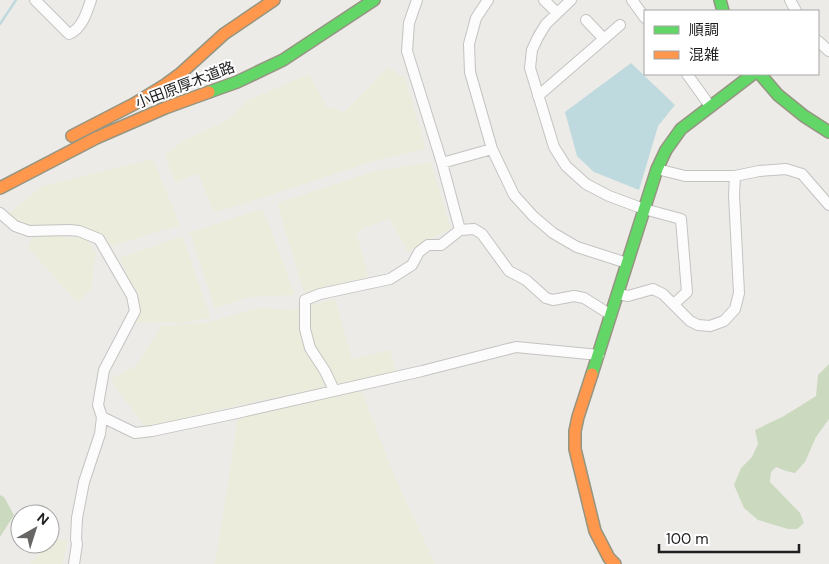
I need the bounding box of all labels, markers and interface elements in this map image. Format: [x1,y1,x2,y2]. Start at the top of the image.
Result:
legend [644,10,819,75]
text: 順調 [689,20,719,40]
text: 混雑 [689,45,719,65]
street label: 小田原厚木道路 [132,57,238,113]
north arrow [10,504,60,554]
text: N [34,509,53,529]
scale bar [659,522,799,554]
text: 100 m [666,529,709,549]

